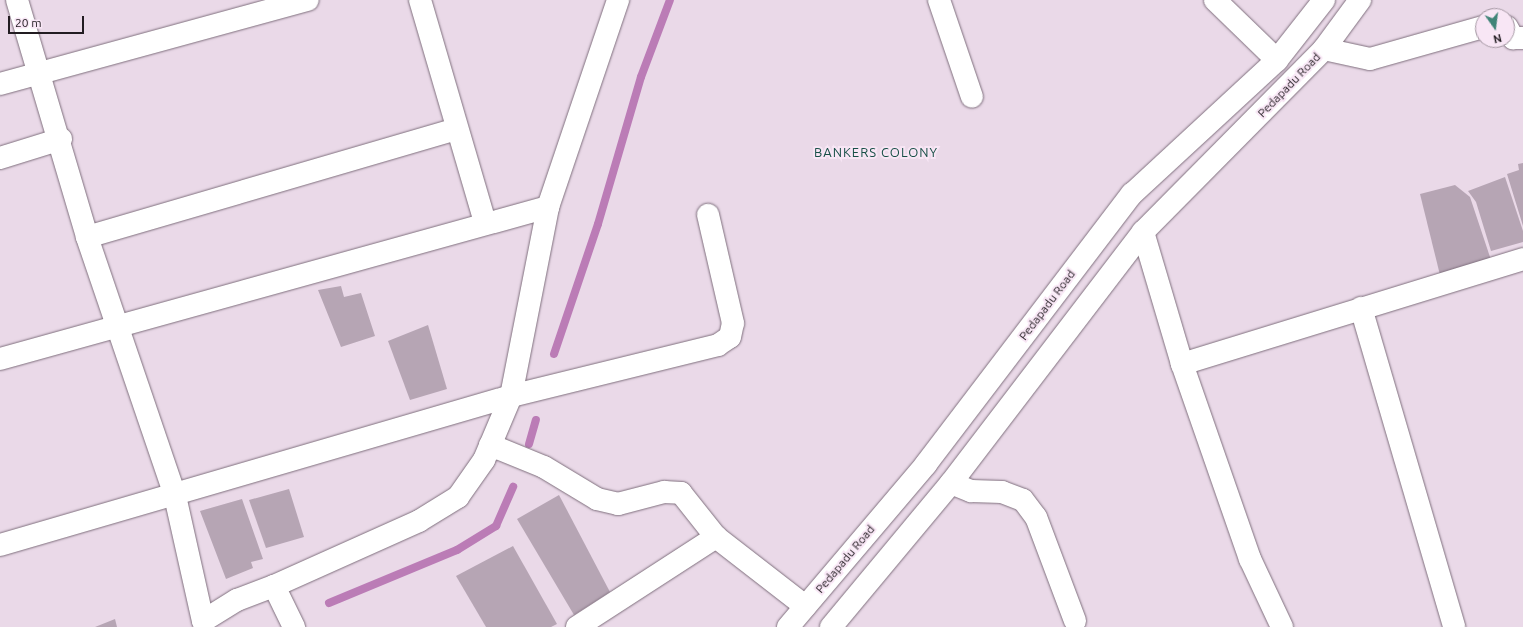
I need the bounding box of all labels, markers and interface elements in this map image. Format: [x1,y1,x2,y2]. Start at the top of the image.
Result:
scale bar [10,8,86,34]
north arrow [1475,8,1515,48]
text: 20 m [15,16,42,29]
text: N [1492,32,1503,45]
street label: Pedapadu Road [1255,50,1323,120]
district label: BANKERS COLONY [814,144,938,160]
street label: Pedapadu Road [1016,267,1078,343]
street label: Pedapadu Road [812,522,878,596]

